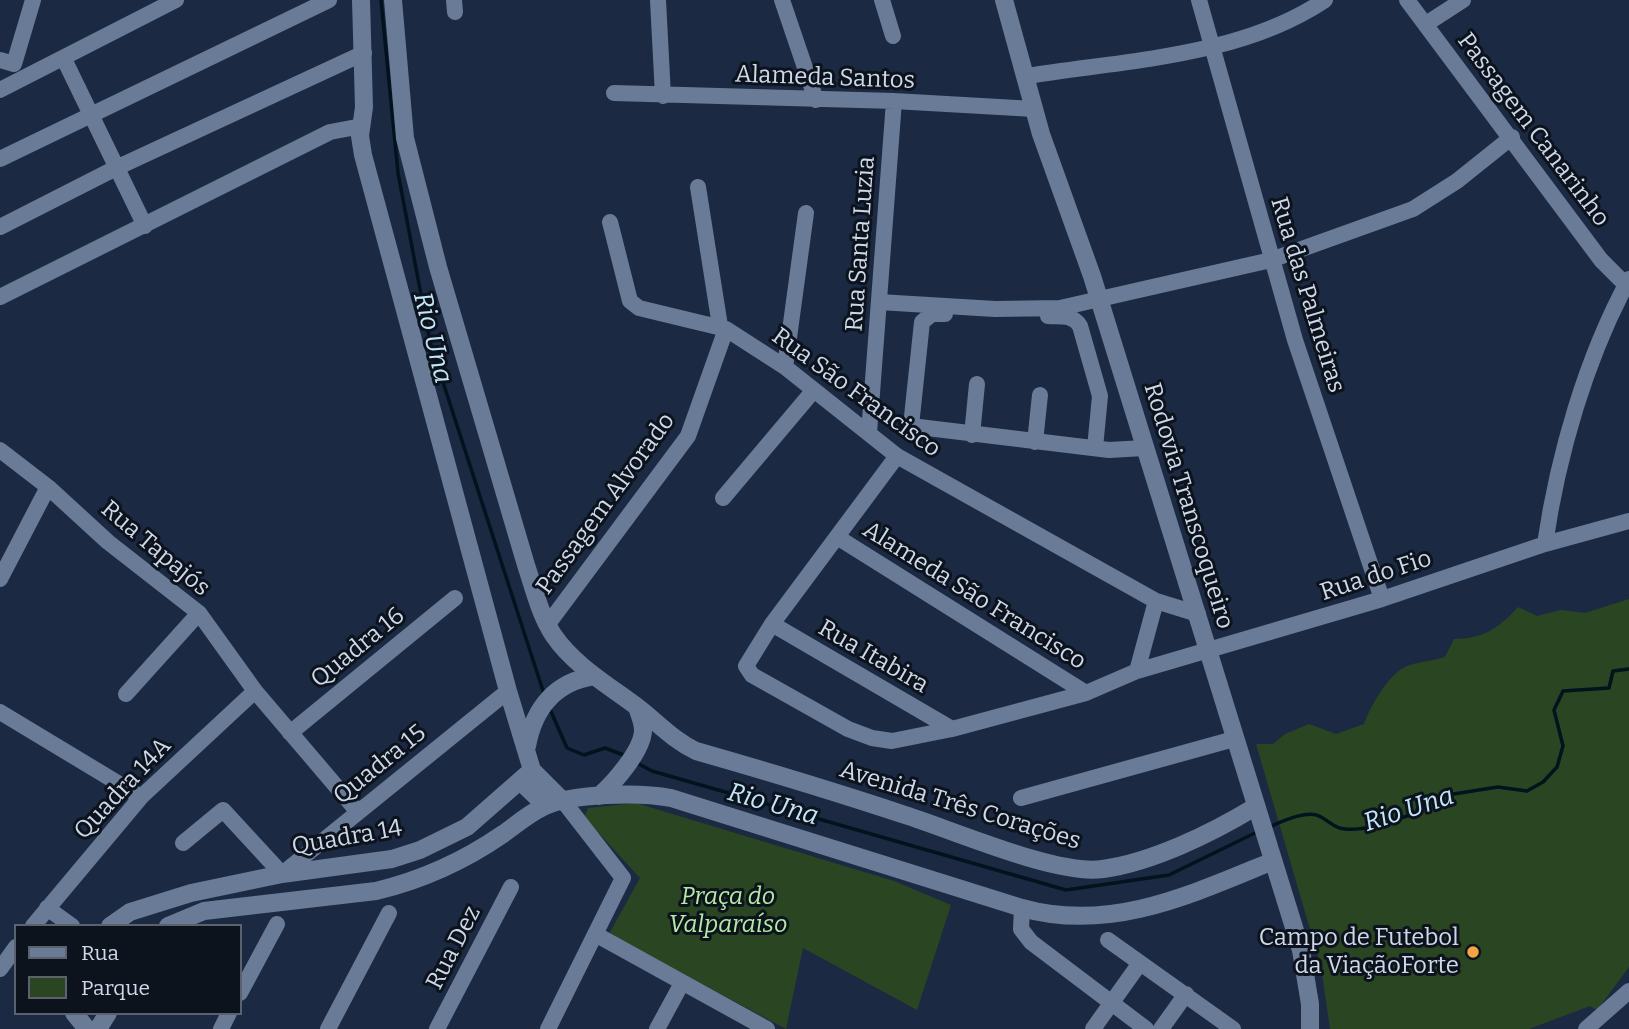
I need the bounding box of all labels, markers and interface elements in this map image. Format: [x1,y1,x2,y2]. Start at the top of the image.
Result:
street label: Passagem Canarinho [1451,28,1615,232]
street label: Alameda Santos [735,60,915,96]
street label: Rua Santa Luzia [841,155,881,333]
street label: Rua das Palmeiras [1264,194,1350,396]
water label: Rio Una [406,289,458,387]
street label: Rua São Francisco [766,322,946,464]
street label: Rodovia Transcoqueiro [1137,380,1239,632]
street label: Passagem Alvorado [531,408,681,600]
street label: Rua Tapajós [95,495,215,603]
street label: Alameda São Francisco [857,516,1091,676]
street label: Rua do Fio [1317,545,1435,607]
street label: Quadra 16 [306,602,410,694]
street label: Rua Itabira [813,614,933,700]
street label: Quadra 15 [328,719,432,811]
street label: Quadra 14A [69,732,177,846]
street label: Avenida Três Corações [836,756,1084,856]
water label: Rio Una [724,777,822,833]
water label: Rio Una [1360,781,1458,839]
street label: Quadra 14 [290,814,404,862]
park label: Praça do Valparaíso [669,883,787,939]
street label: Rua Dez [421,901,487,995]
legend [14,924,242,1015]
place label: Campo de Futebol da ViaçãoForte [1259,924,1459,980]
text: Rua [81,940,119,966]
marker: Campo de Futebol da ViaçãoForte [1465,944,1481,960]
text: Parque [81,975,150,1001]

